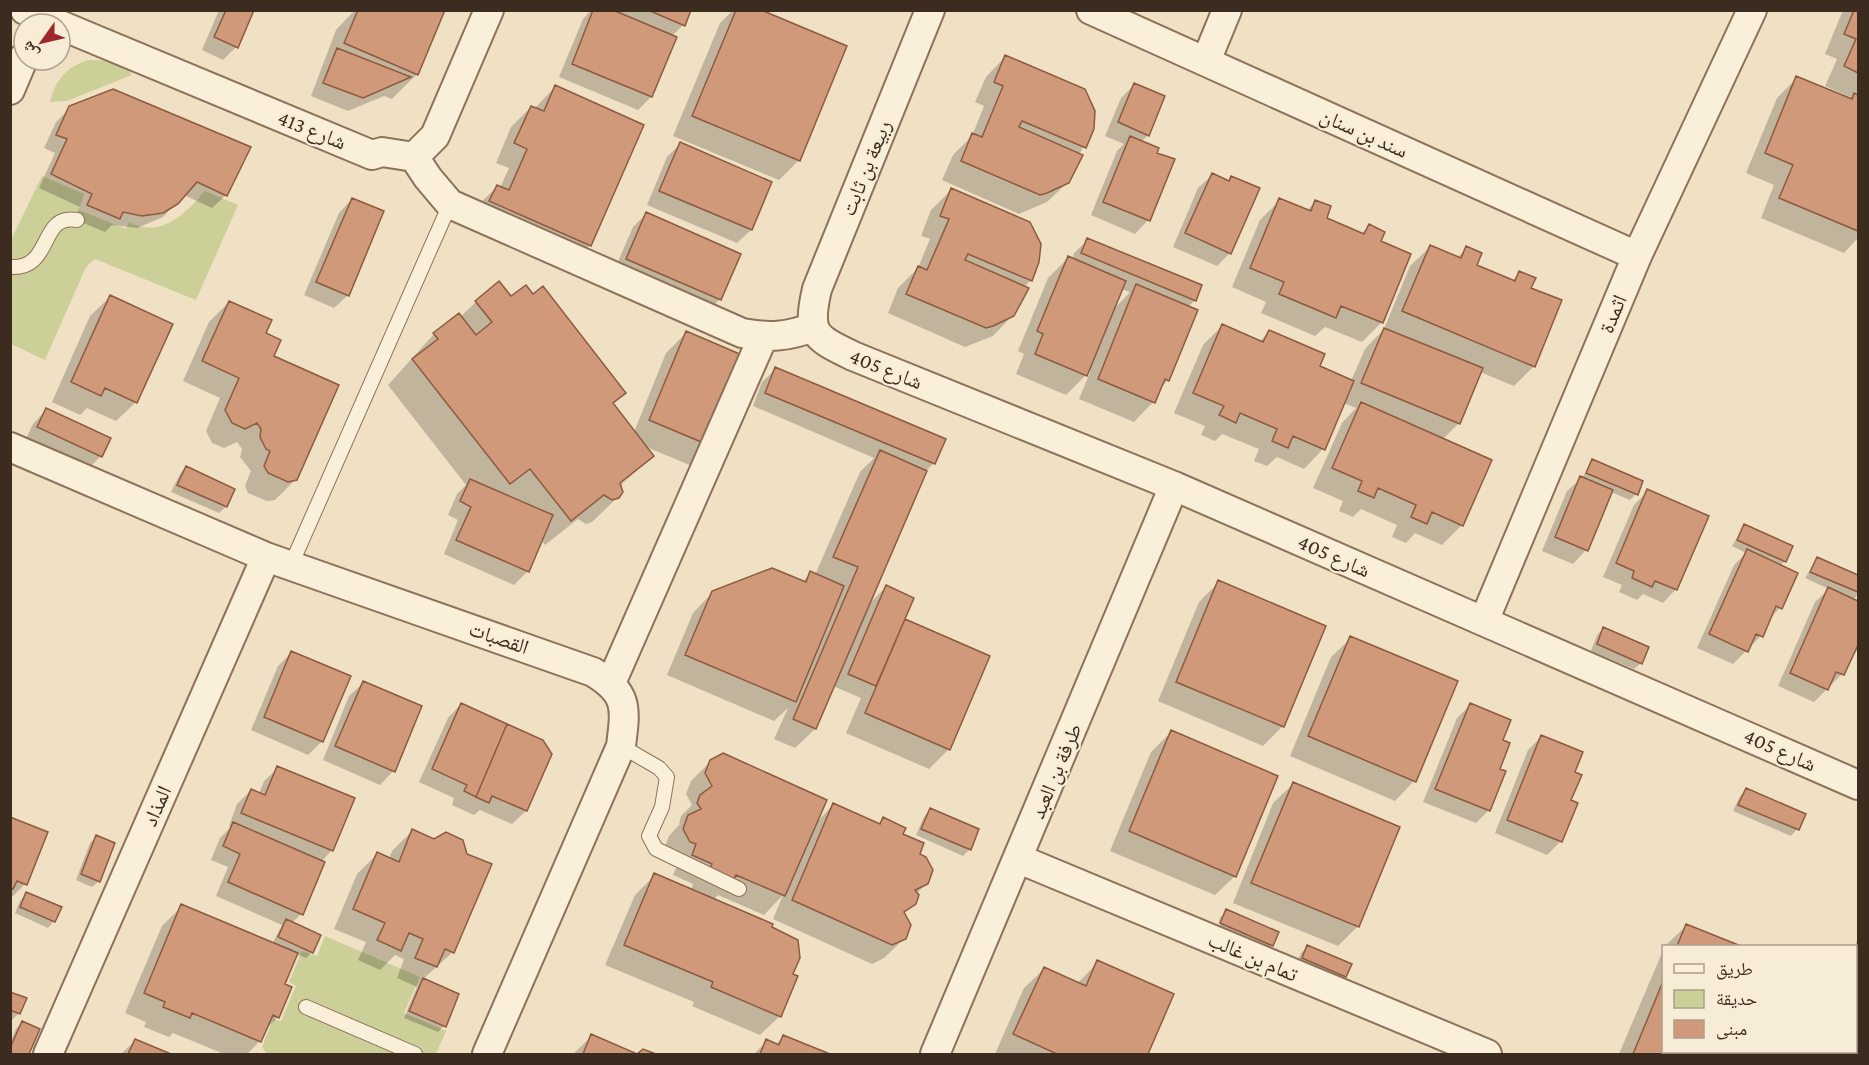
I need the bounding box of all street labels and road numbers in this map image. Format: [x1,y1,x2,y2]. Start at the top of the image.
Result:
street label: سند بن سنان [1316,103,1412,164]
street label: شارع 413 [274,105,350,155]
street label: ربيعة بن ثابت [836,117,897,220]
street label: اثمدة [1594,291,1632,337]
street label: شارع 405 [846,344,926,395]
street label: شارع 405 [1294,530,1374,583]
street label: القصبات [466,617,532,659]
street label: طرفة بن العبد [1025,720,1088,822]
street label: شارع 405 [1740,724,1820,777]
street label: المذاد [138,782,176,830]
street label: تمام بن غالب [1204,927,1301,988]

